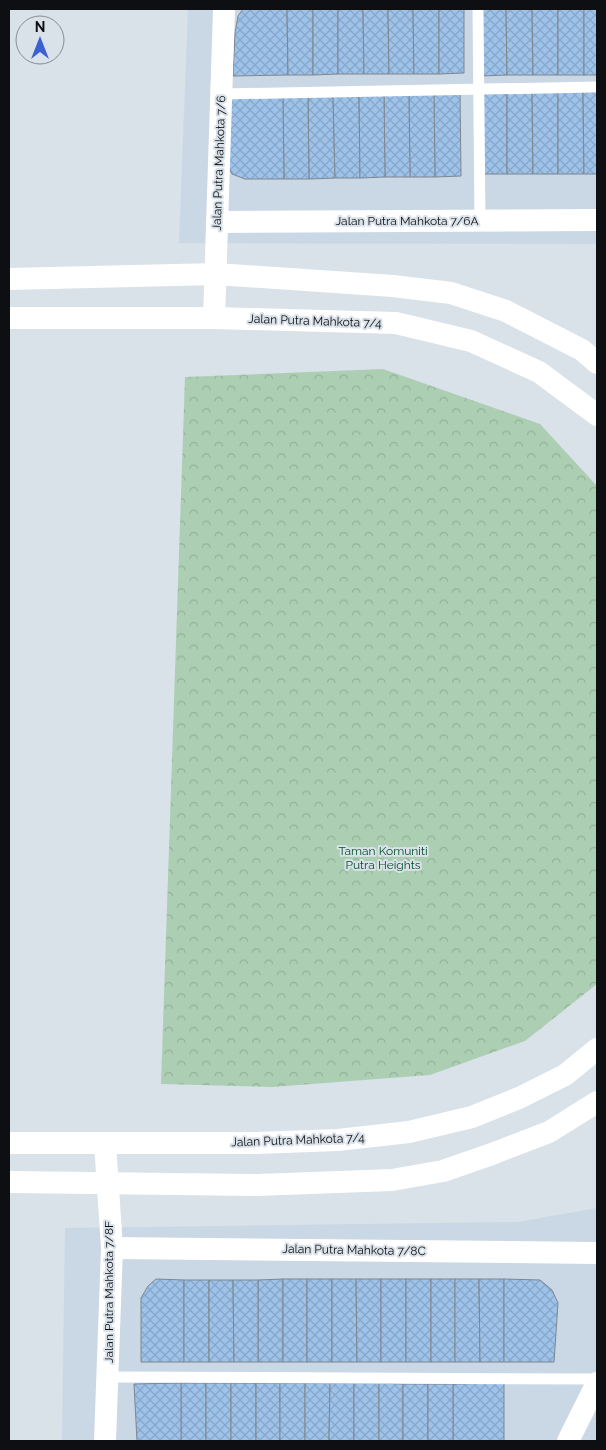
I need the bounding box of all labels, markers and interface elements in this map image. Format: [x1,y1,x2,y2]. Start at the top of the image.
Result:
north arrow [15,15,65,65]
text: N [35,19,45,35]
street label: Jalan Putra Mahkota 7/6 [210,95,228,231]
street label: Jalan Putra Mahkota 7/6A [335,214,479,228]
street label: Jalan Putra Mahkota 7/4 [248,312,382,330]
park label: Taman Komuniti Putra Heights [338,844,428,872]
street label: Jalan Putra Mahkota 7/4 [231,1131,365,1149]
street label: Jalan Putra Mahkota 7/8F [102,1221,116,1363]
street label: Jalan Putra Mahkota 7/8C [282,1242,426,1258]

